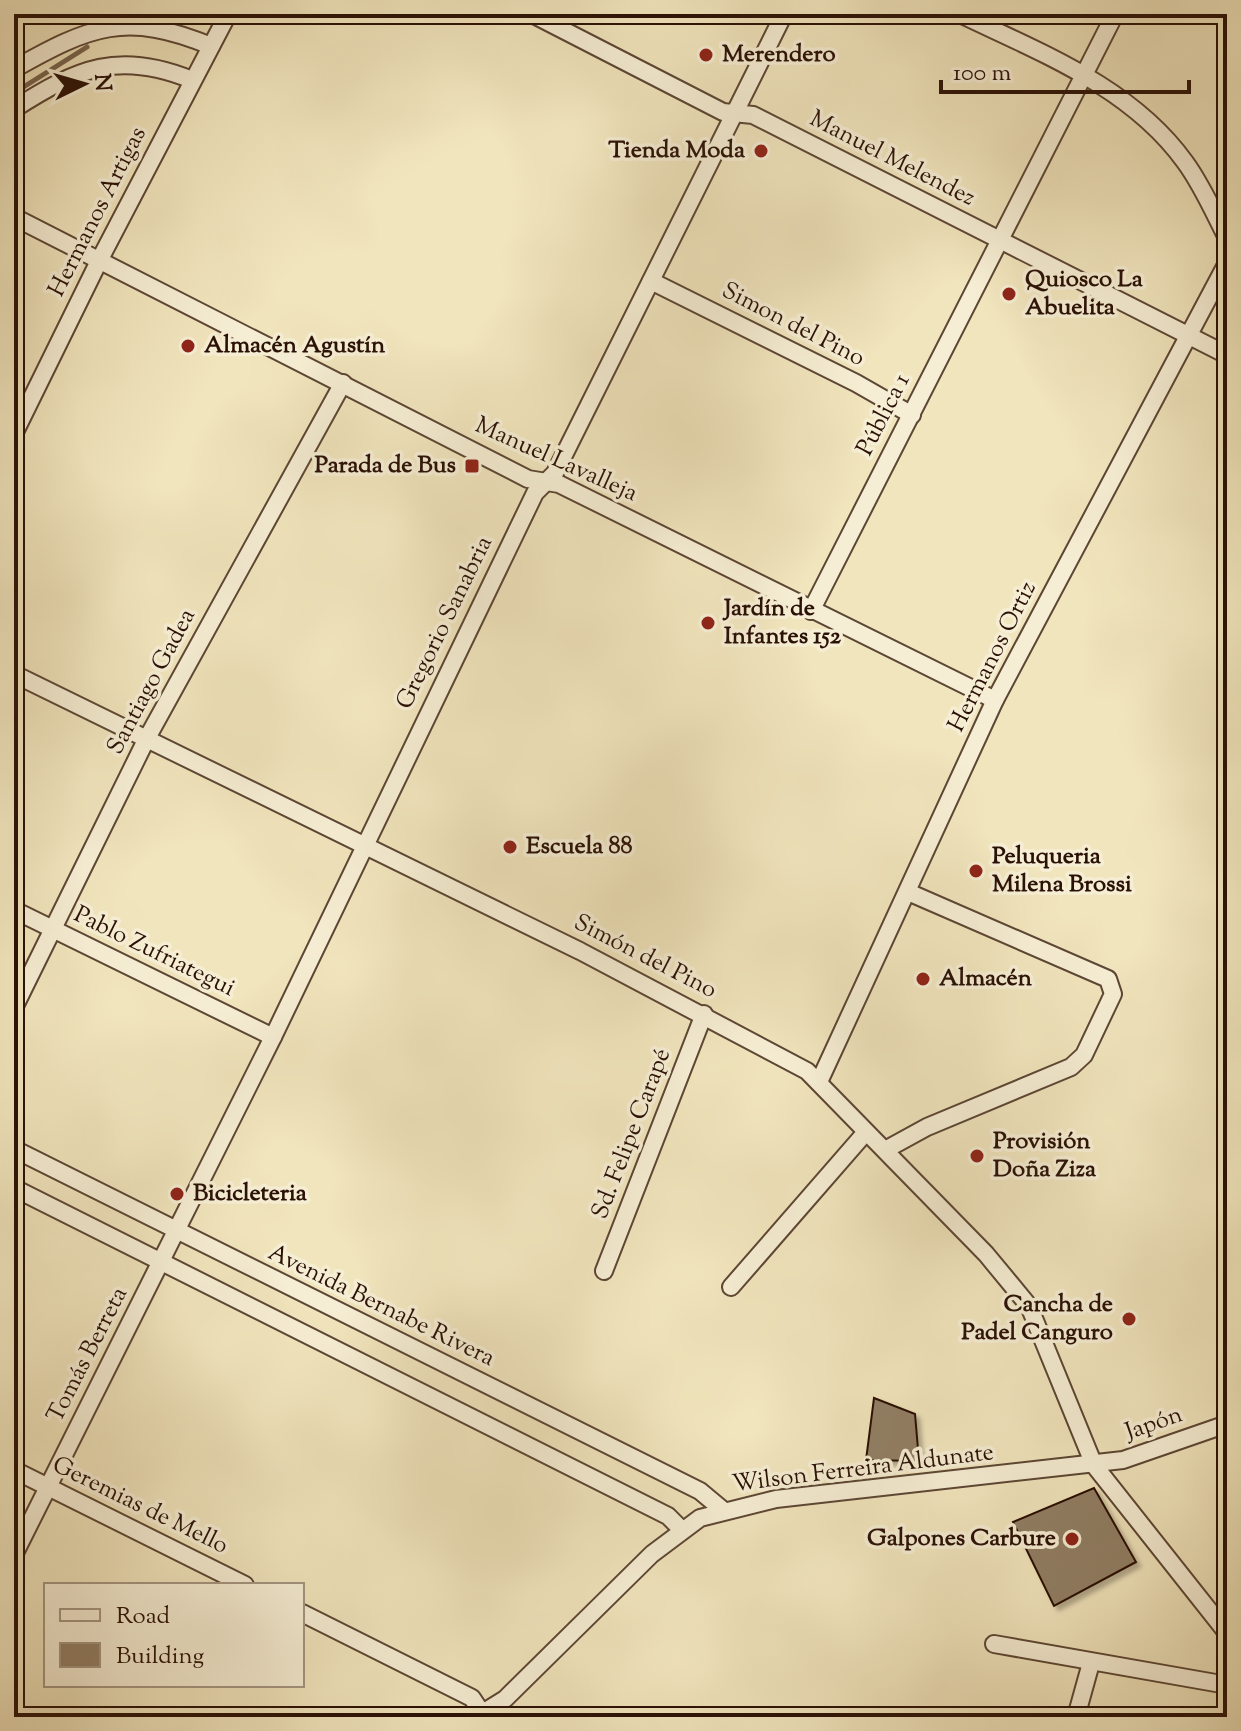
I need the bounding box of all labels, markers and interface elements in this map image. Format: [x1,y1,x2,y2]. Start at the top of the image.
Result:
place label: Merendero [722,38,836,72]
north arrow [44,44,124,124]
scale bar [941,44,1189,94]
marker: Merendero [697,46,715,64]
text: 100 m [953,57,1011,91]
text: N [84,72,118,93]
street label: Manuel Melendez [803,103,981,215]
street label: Hermanos Artigas [40,121,156,303]
place label: Tienda Moda [608,134,746,168]
marker: Tienda Moda [752,142,770,160]
place label: Quiosco La Abuelita [1025,263,1144,325]
street label: Simon del Pino [716,274,870,376]
marker: Quiosco La Abuelita [1000,285,1018,303]
place label: Almacén Agustín [204,329,386,363]
marker: Almacén Agustín [179,337,197,355]
street label: Pública 1 [849,368,919,462]
street label: Manuel Lavalleja [469,409,643,511]
place label: Parada de Bus [315,449,456,483]
marker: Parada de Bus [463,457,481,475]
street label: Gregorio Sanabria [388,531,502,715]
street label: Hermanos Ortiz [940,576,1046,738]
place label: Jardín de Infantes 152 [722,592,842,654]
street label: Santiago Gadea [99,603,205,761]
marker: Jardín de Infantes 152 [699,614,717,632]
place label: Escuela 88 [526,830,633,864]
marker: Escuela 88 [501,838,519,856]
place label: Peluqueria Milena Brossi [992,840,1132,902]
marker: Peluqueria Milena Brossi [967,862,985,880]
street label: Pablo Zufriategui [68,898,241,1006]
street label: Simón del Pino [568,906,722,1008]
place label: Almacén [939,962,1033,996]
marker: Almacén [914,970,932,988]
street label: Sd. Felipe Carapé [584,1044,680,1224]
place label: Provisión Doña Ziza [993,1125,1097,1187]
marker: Provisión Doña Ziza [968,1147,986,1165]
place label: Bicicleteria [193,1177,308,1211]
marker: Bicicleteria [168,1185,186,1203]
street label: Avenida Bernabe Rivera [262,1236,500,1376]
street label: Tomás Berreta [39,1281,137,1429]
place label: Cancha de Padel Canguro [961,1288,1113,1350]
marker: Cancha de Padel Canguro [1120,1310,1138,1328]
street label: Japón [1119,1398,1187,1450]
street label: Wilson Ferreira Aldunate [730,1436,996,1502]
street label: Geremias de Mello [46,1449,234,1563]
place label: Galpones Carbure [867,1522,1056,1556]
marker: Galpones Carbure [1063,1530,1081,1548]
legend [44,1583,304,1687]
text: Road [116,1600,170,1634]
text: Building [116,1640,205,1674]

